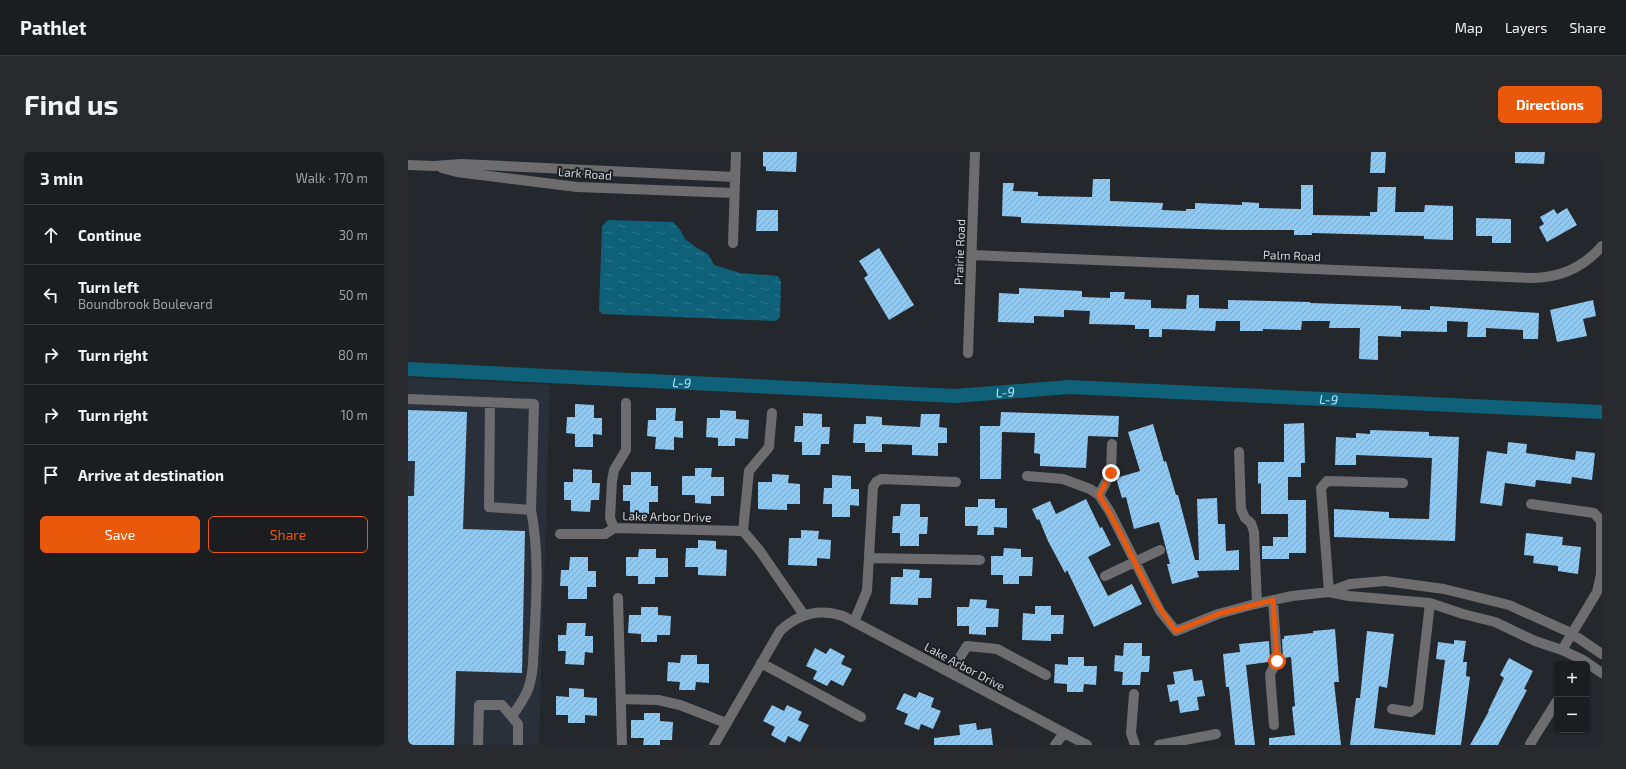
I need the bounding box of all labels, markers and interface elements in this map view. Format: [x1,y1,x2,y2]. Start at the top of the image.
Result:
text: Pathlet [20,16,86,39]
text: Map [1455,19,1483,36]
text: Layers [1505,19,1547,36]
text: Share [1569,19,1606,36]
button: Directions [1498,86,1602,123]
text: Find us [24,87,118,121]
street label: Lark Road [558,164,612,182]
text: 3 min [40,168,83,188]
text: Walk · 170 m [296,170,368,186]
street label: Prairie Road [951,219,967,285]
icon: ahead [40,224,62,246]
text: Continue [78,226,141,244]
text: 30 m [339,227,368,243]
street label: Palm Road [1263,247,1321,263]
text: Turn left [78,278,139,296]
icon: left [40,284,62,306]
text: 50 m [339,287,368,303]
text: Boundbrook Boulevard [78,296,213,312]
icon: right [40,344,62,366]
text: Turn right [78,346,148,364]
text: 80 m [338,347,368,363]
water label: L-9 [672,374,692,391]
water label: L-9 [995,383,1015,401]
water label: L-9 [1319,391,1339,408]
icon: right [40,404,62,426]
text: Turn right [78,406,148,424]
text: 10 m [341,407,368,423]
icon: arrive [40,464,62,486]
route end [1102,464,1120,482]
text: Arrive at destination [78,466,224,484]
street label: Lake Arbor Drive [622,508,712,524]
button: Save [40,516,200,553]
button: Share [208,516,368,553]
street label: Lake Arbor Drive [922,639,1008,693]
route start [1268,652,1286,670]
map controls [1554,661,1590,733]
button: + [1554,661,1590,697]
button: − [1554,697,1590,733]

